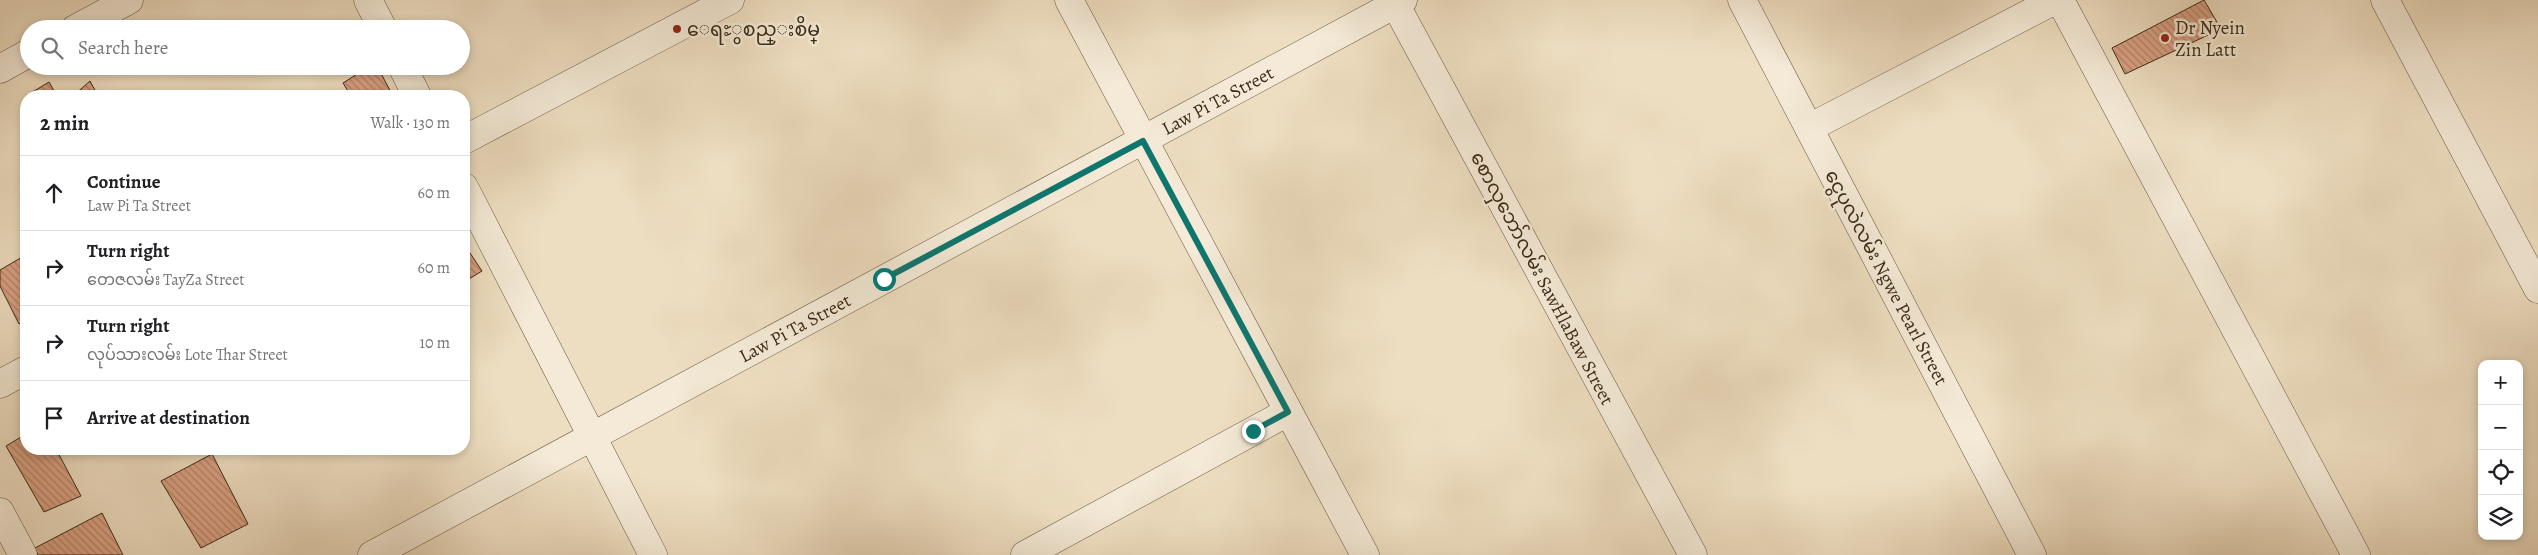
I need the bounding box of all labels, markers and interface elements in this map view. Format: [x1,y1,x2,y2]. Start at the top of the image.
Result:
place label: ေရႊွစည္းစိမ္ [687,15,820,45]
place label: Dr Nyein Zin Latt [2175,15,2245,63]
search box [20,20,470,75]
marker: ေရႊွစည္းစိမ္ [671,23,683,35]
marker: Dr Nyein Zin Latt [2159,32,2171,44]
icon: search [38,34,66,62]
text: Search here [78,35,168,61]
street label: Law Pi Ta Street [1157,60,1278,142]
text: 2 min [40,109,89,137]
text: Walk · 130 m [370,112,450,134]
street label: စောလှဘော်လမ်း SawHlaBaw Street [1462,146,1622,411]
street label: ငွေပုလဲလမ်း Ngwe Pearl Street [1816,164,1956,391]
text: Continue [87,169,161,195]
icon: ahead [40,179,68,207]
text: 60 m [418,182,450,204]
text: Law Pi Ta Street [87,195,191,217]
text: Turn right [87,238,169,264]
icon: right [40,254,68,282]
text: 60 m [418,257,450,279]
route start [873,268,896,291]
text: တေဇလမ်း TayZa Street [87,269,245,291]
street label: Law Pi Ta Street [735,288,856,369]
text: Turn right [87,313,169,339]
icon: right [40,329,68,357]
text: 10 m [420,332,450,354]
text: လုပ်သားလမ်း Lote Thar Street [87,344,288,366]
map controls [2478,360,2523,540]
button: + [2478,360,2523,405]
icon: arrive [40,404,68,432]
text: Arrive at destination [87,405,250,431]
button: − [2478,405,2523,450]
route end [1242,420,1265,443]
button: locate [2478,450,2523,495]
button: layers [2478,495,2523,540]

